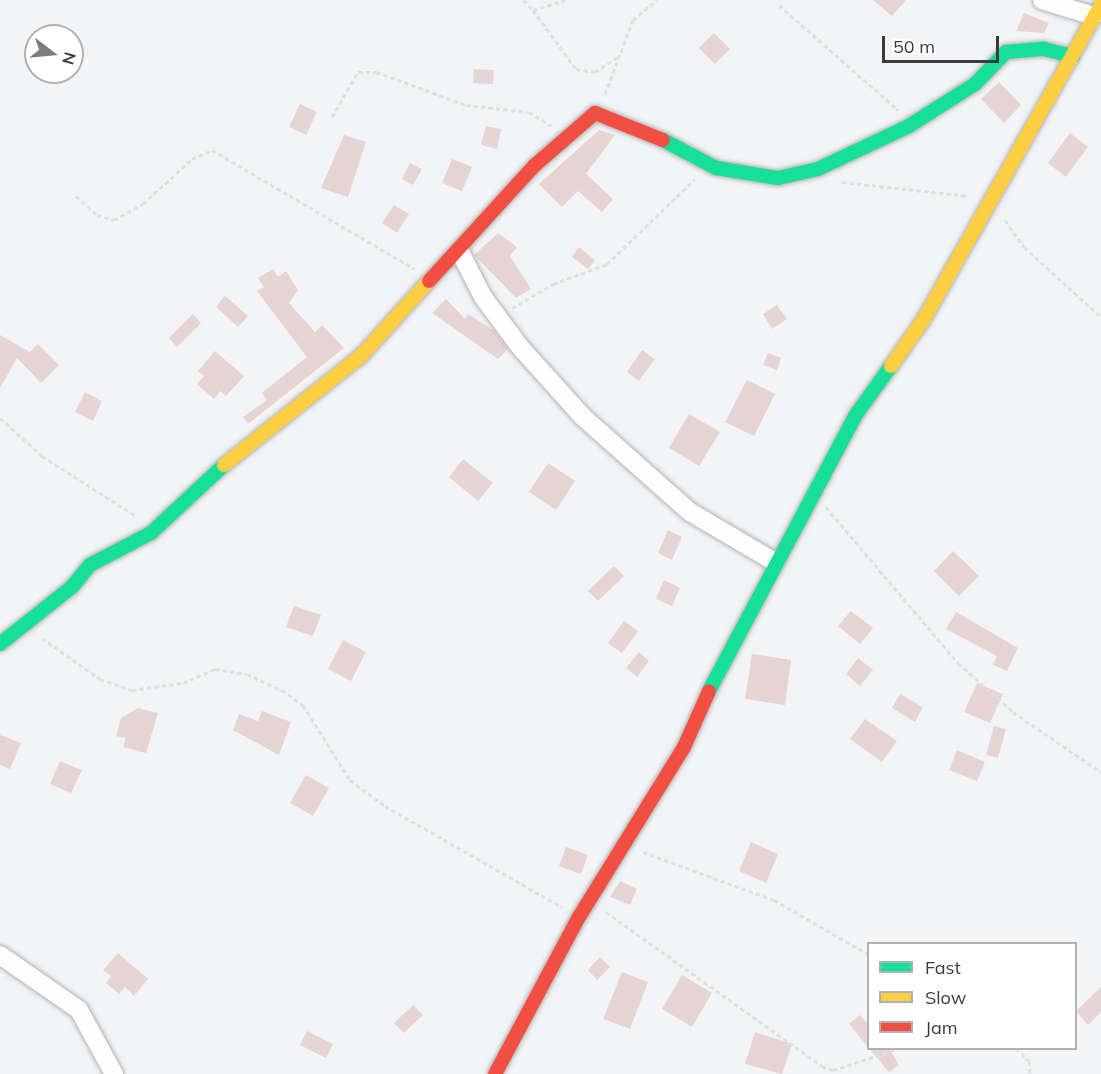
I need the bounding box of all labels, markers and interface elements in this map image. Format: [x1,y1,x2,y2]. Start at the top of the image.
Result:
north arrow [24,24,84,84]
scale bar [885,24,1002,62]
text: 50 m [893,35,935,58]
text: N [58,50,81,67]
legend [867,942,1077,1050]
text: Fast [925,956,961,979]
text: Slow [925,986,966,1009]
text: Jam [925,1016,958,1039]

